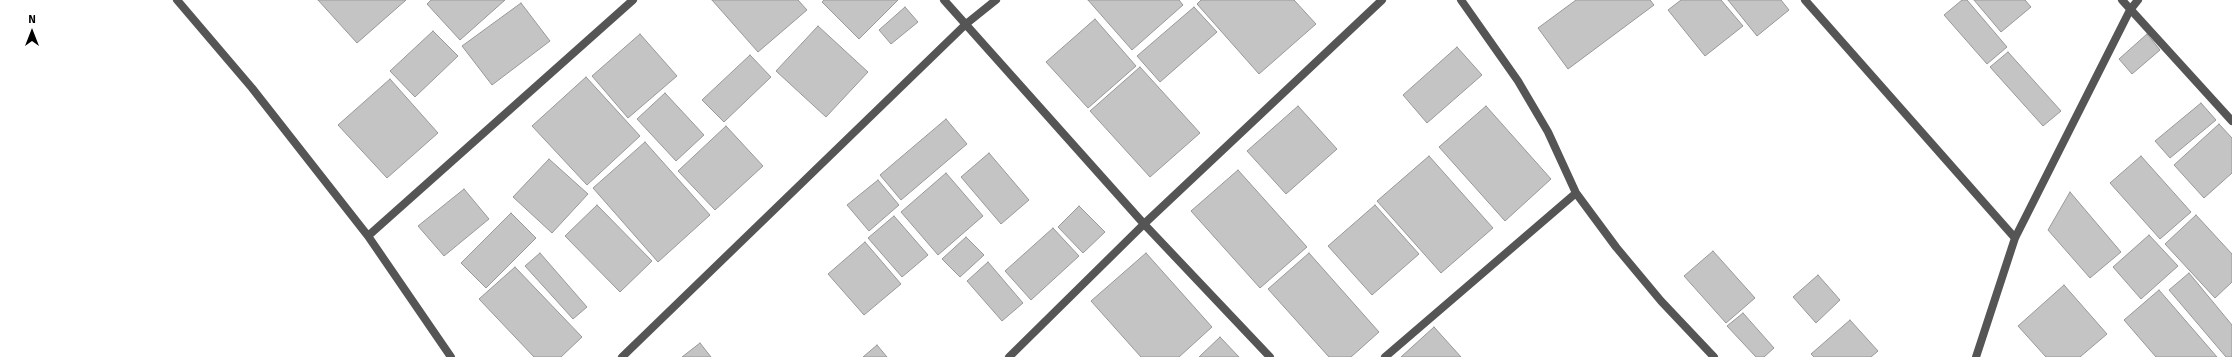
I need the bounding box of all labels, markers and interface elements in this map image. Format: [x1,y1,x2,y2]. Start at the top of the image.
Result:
north arrow [12,12,52,52]
text: N [28,13,36,26]

